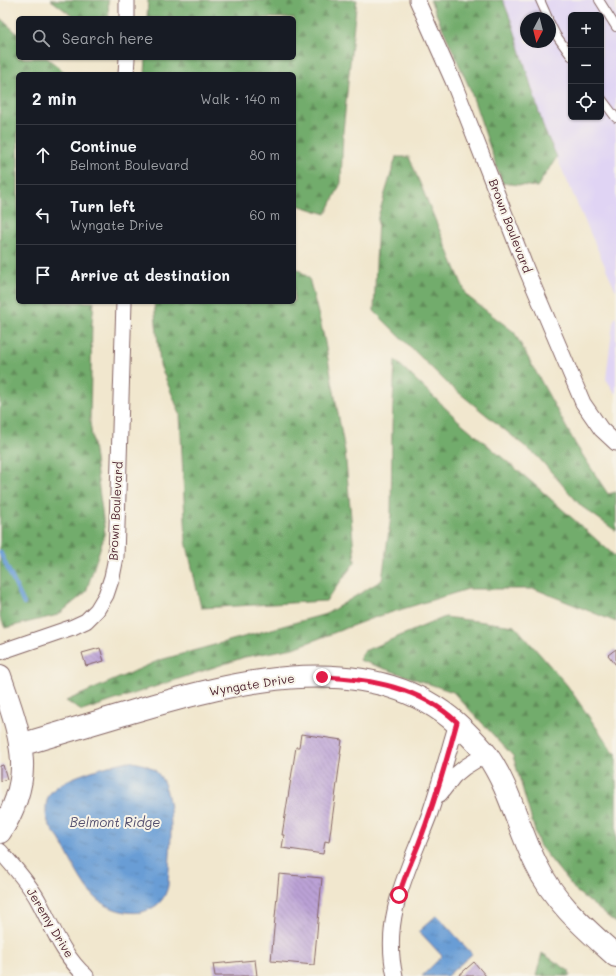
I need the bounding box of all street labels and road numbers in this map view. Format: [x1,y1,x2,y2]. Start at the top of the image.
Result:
street label: Brown Boulevard [486,176,536,275]
street label: Brown Boulevard [104,460,126,561]
street label: Wyngate Drive [208,669,296,699]
street label: Jeremy Drive [24,885,78,960]

